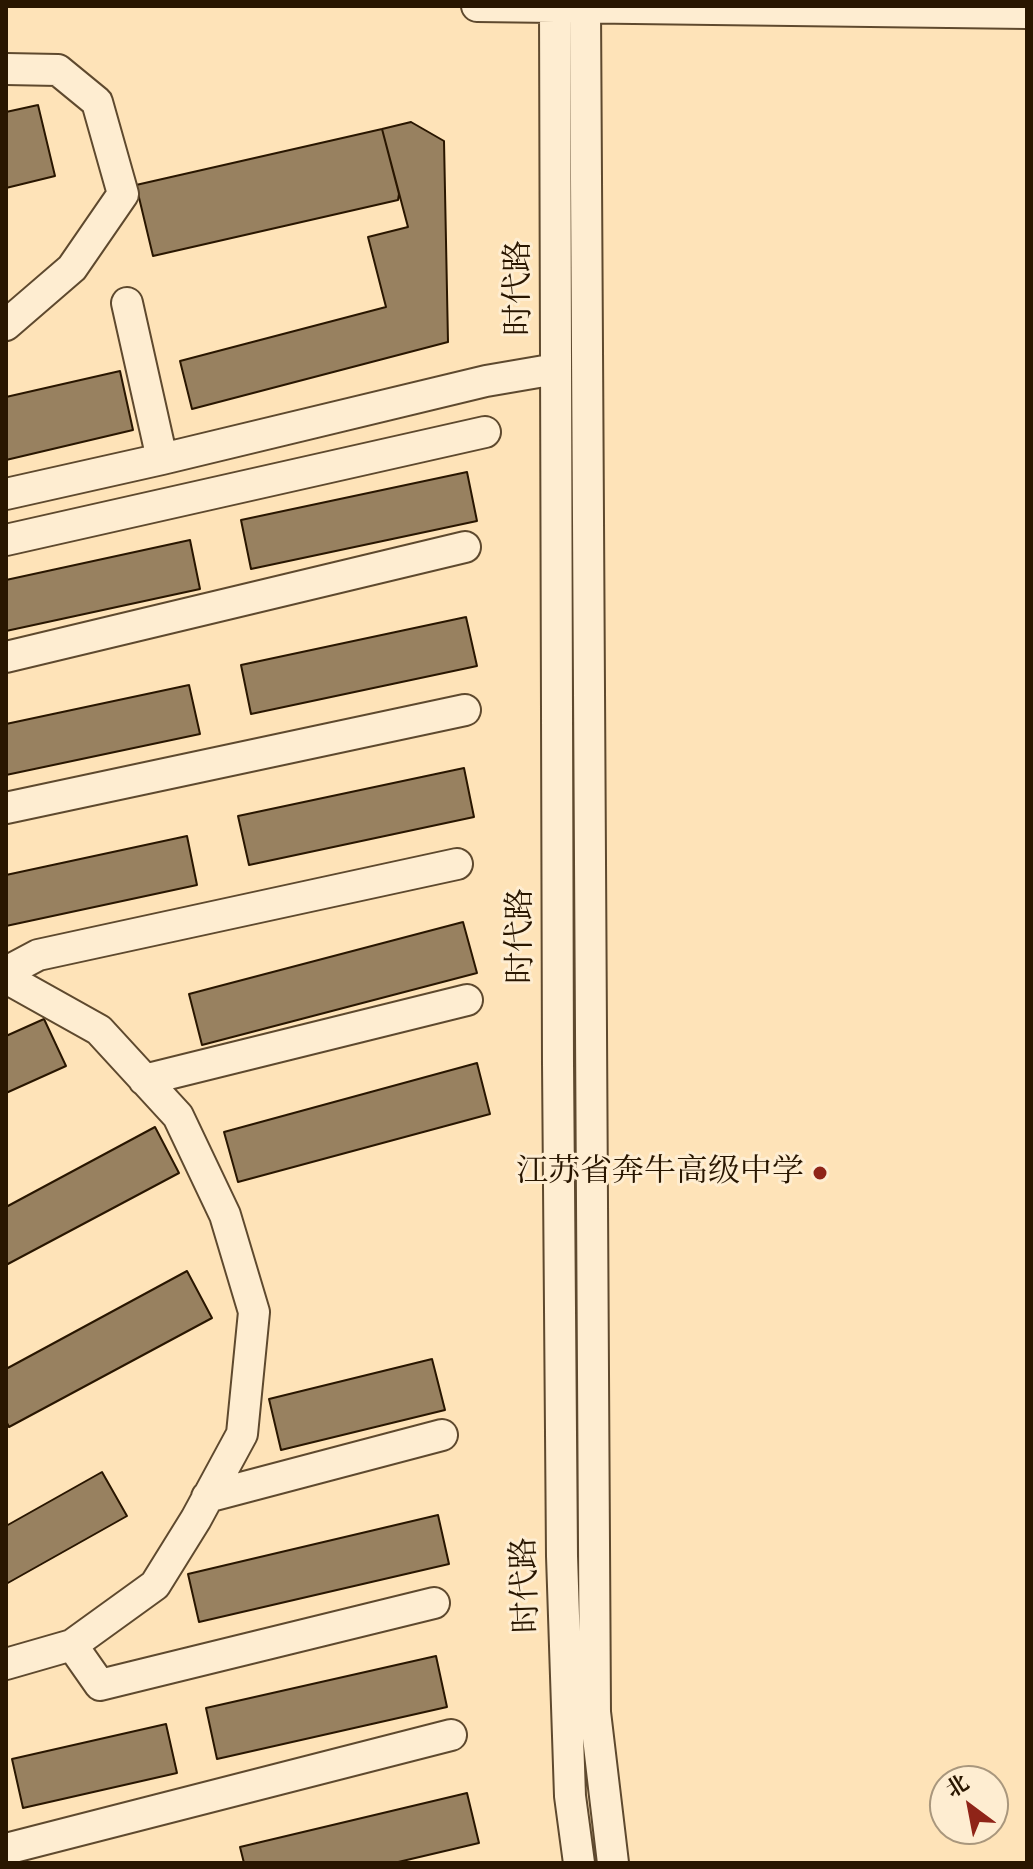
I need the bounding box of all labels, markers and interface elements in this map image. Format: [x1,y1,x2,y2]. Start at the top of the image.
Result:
street label: 时代路 [501,240,539,336]
street label: 时代路 [503,888,541,984]
place label: 江苏省奔牛高级中学 [516,1154,804,1192]
marker: 江苏省奔牛高级中学 [811,1164,829,1182]
street label: 时代路 [506,1536,548,1634]
north arrow [929,1765,1009,1845]
text: 北 [941,1769,974,1803]

